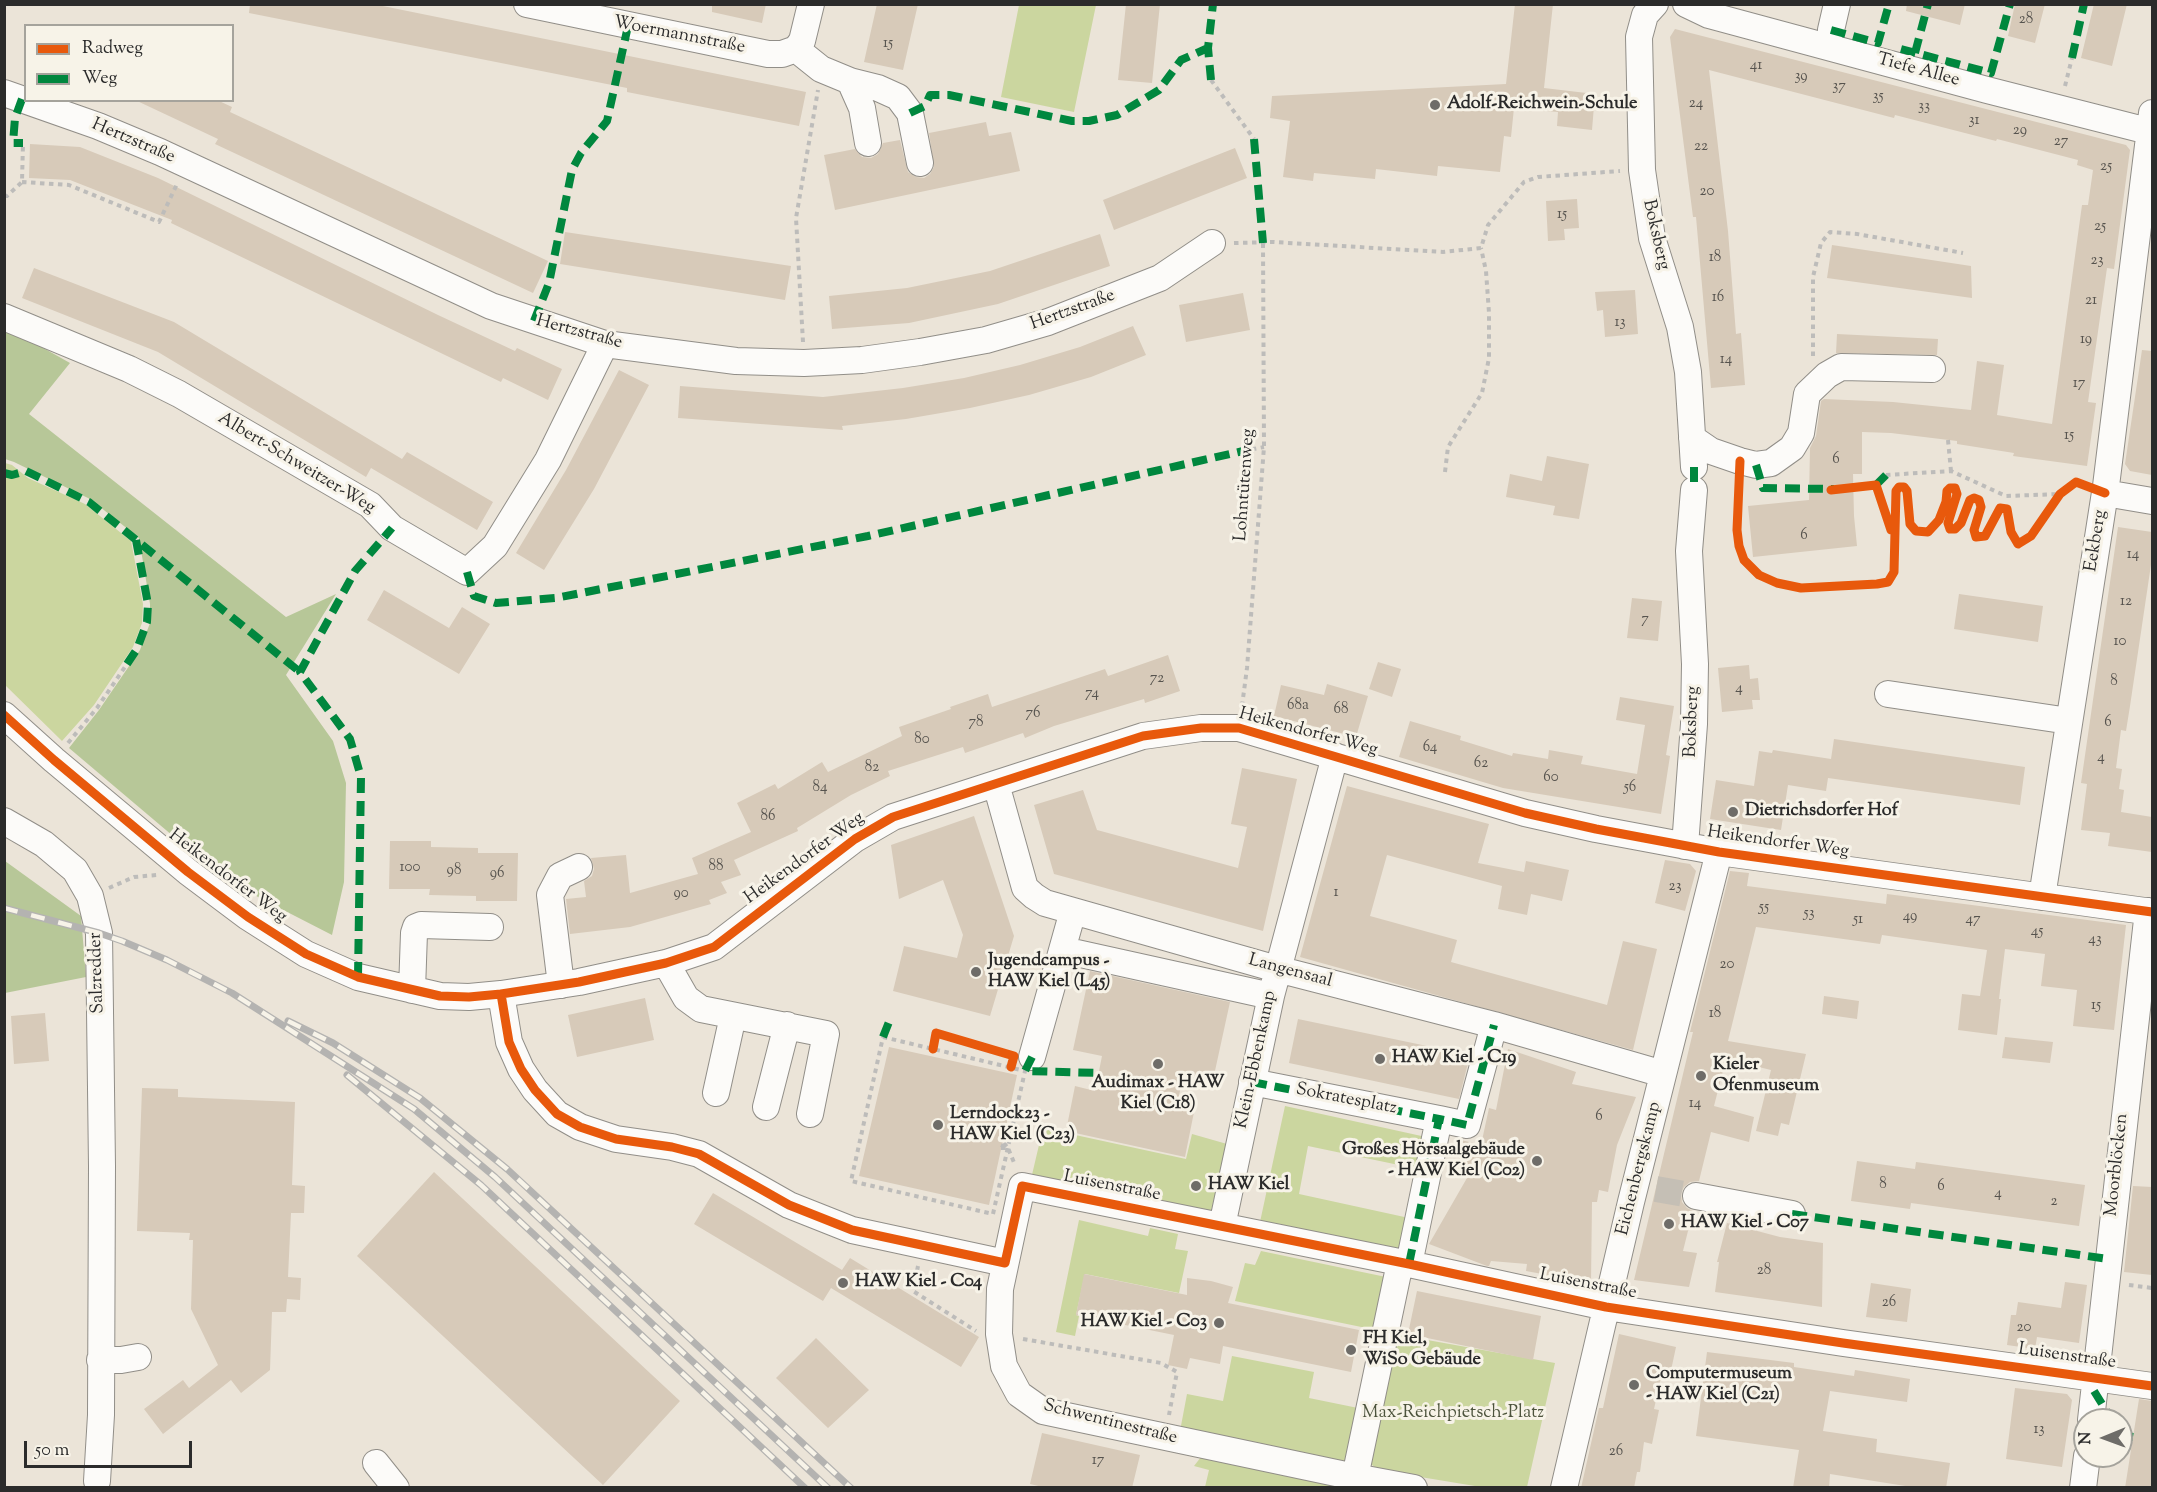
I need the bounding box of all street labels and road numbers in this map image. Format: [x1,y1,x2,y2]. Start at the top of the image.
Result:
street label: Woermannstraße [611,13,747,59]
street label: Tiefe Allee [1874,50,1962,92]
street label: Hertzstraße [88,115,178,169]
street label: Boksberg [1636,198,1674,272]
street label: Hertzstraße [1028,286,1118,336]
street label: Hertzstraße [533,311,625,355]
street label: Albert-Schweitzer-Weg [213,408,379,520]
street label: Lohntütenweg [1231,428,1261,542]
street label: Eekberg [2081,508,2113,574]
street label: Boksberg [1681,686,1705,758]
street label: Heikendorfer Weg [1236,704,1380,762]
street label: Heikendorfer Weg [741,808,869,910]
street label: Heikendorfer Weg [1706,822,1850,864]
street label: Heikendorfer Weg [163,825,291,929]
street label: Salzredder [86,932,110,1014]
street label: Langensaal [1246,950,1334,994]
street label: Klein-Ebbenkamp [1232,989,1282,1131]
street label: Sokratesplatz [1294,1080,1398,1120]
street label: Eichenbergskamp [1613,1100,1667,1238]
street label: Moorblöcken [2102,1112,2134,1218]
street label: Luisenstraße [1062,1167,1162,1207]
street label: Luisenstraße [1538,1265,1638,1305]
street label: Luisenstraße [2017,1339,2117,1375]
street label: Schwentinestraße [1041,1396,1179,1450]

